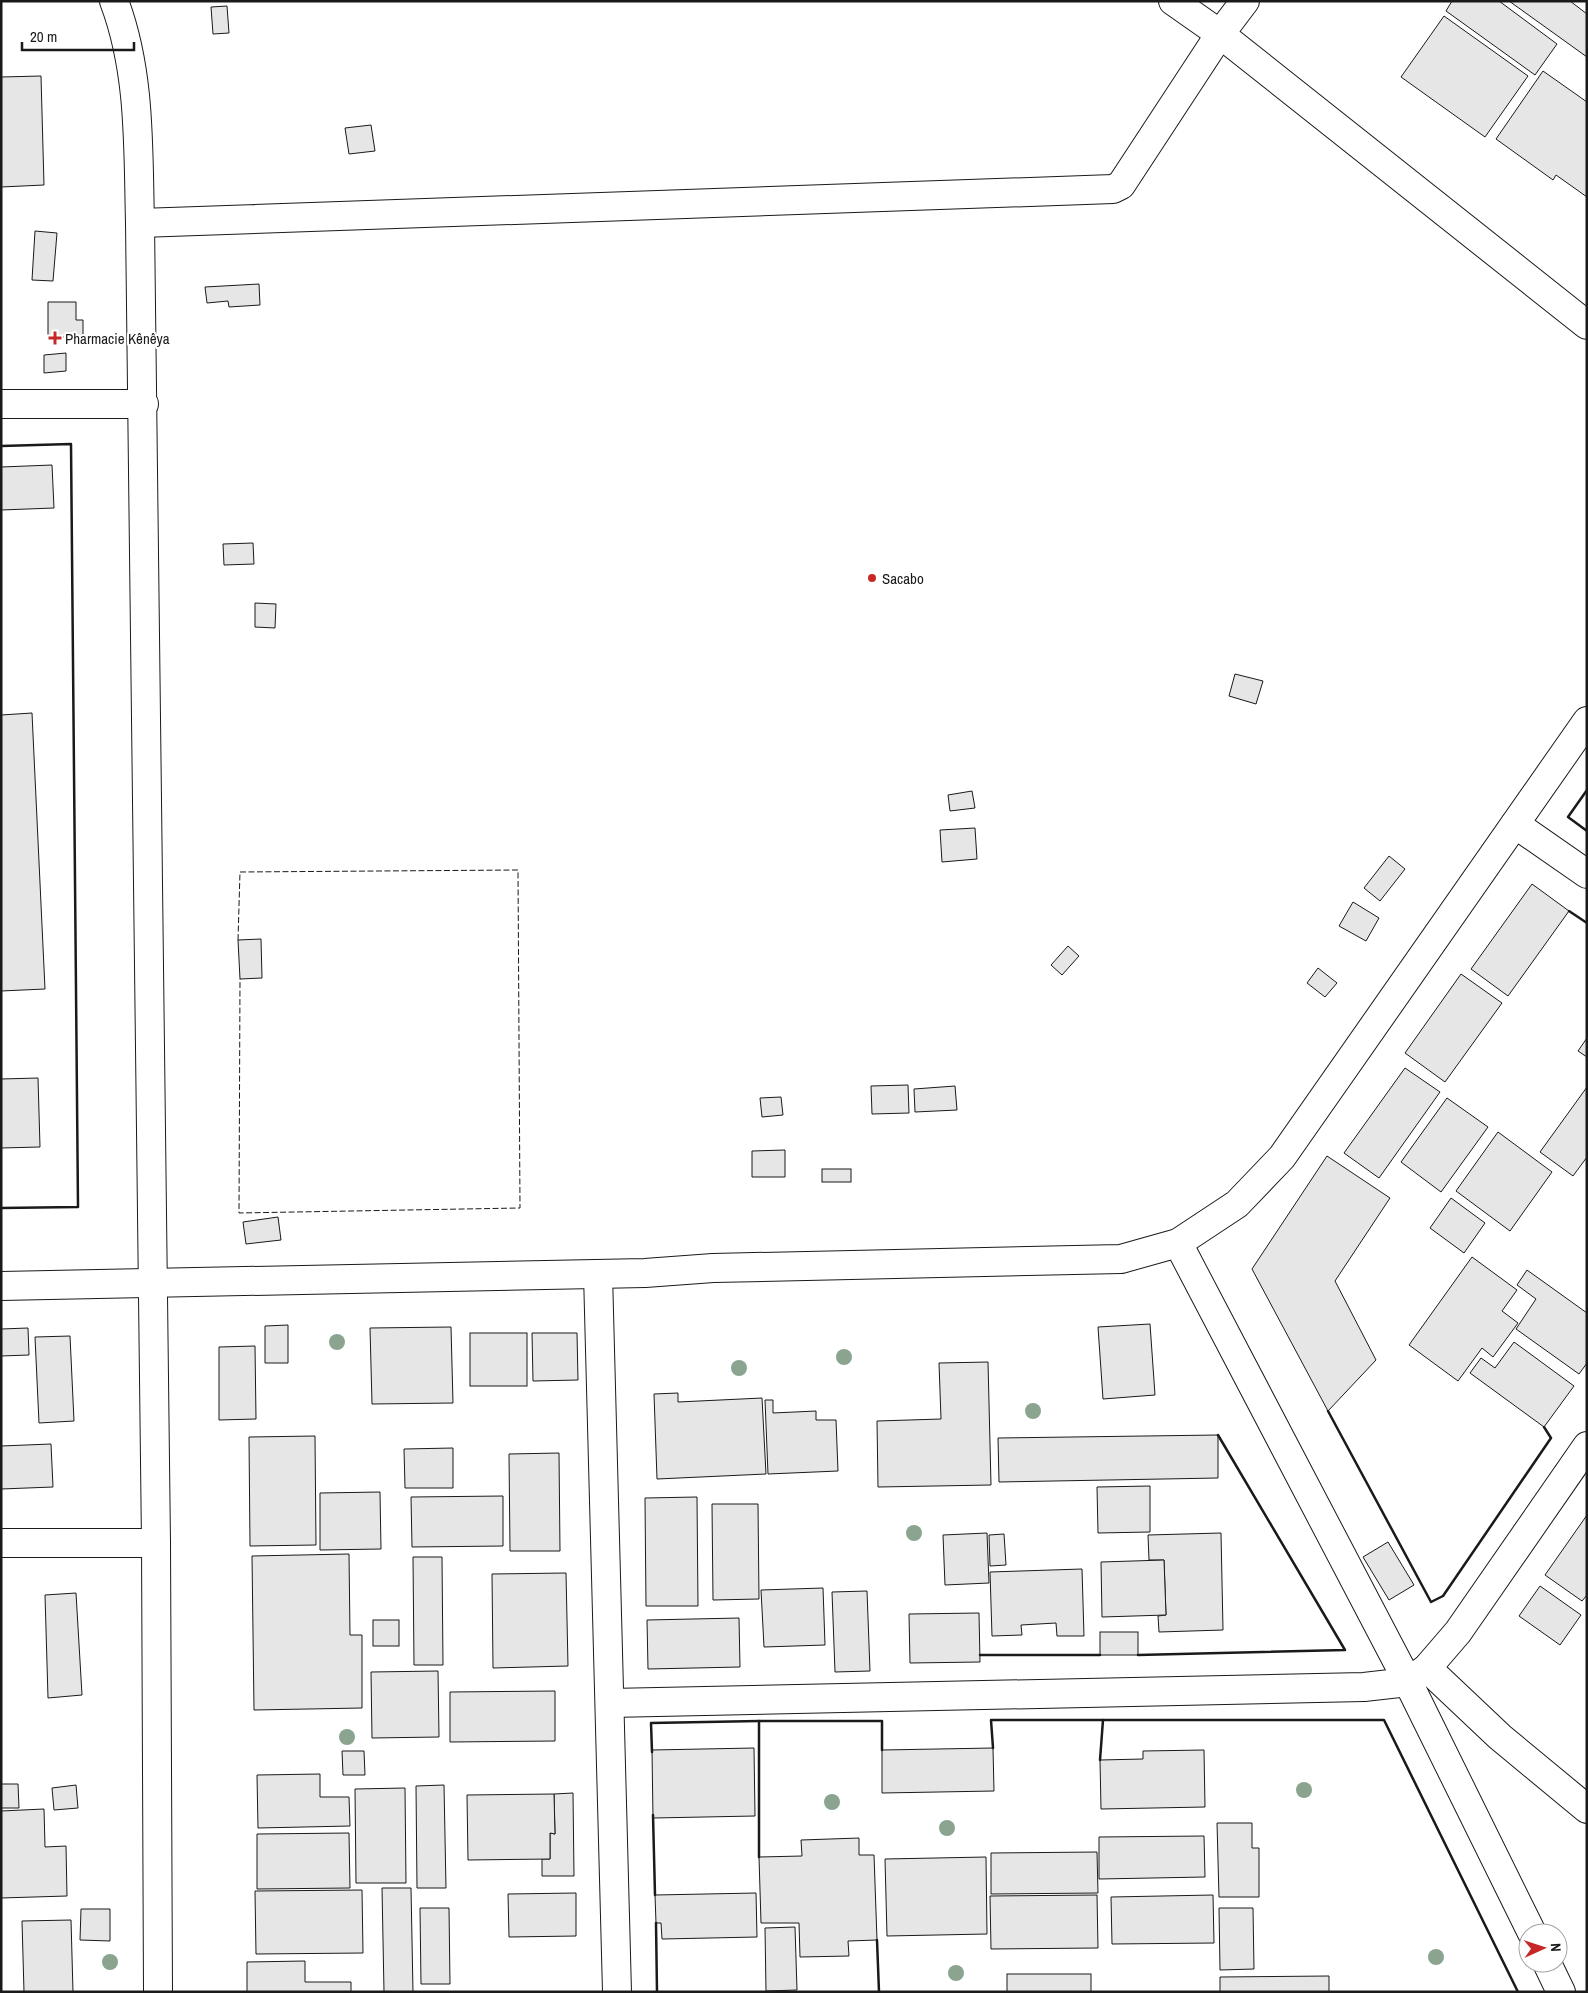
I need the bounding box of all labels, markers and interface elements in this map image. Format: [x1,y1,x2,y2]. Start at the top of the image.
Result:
scale bar [22,20,135,52]
text: 20 m [30,26,57,47]
place label: Pharmacie Kênêya [65,328,170,349]
marker: Pharmacie Kênêya [49,332,61,344]
place label: Sacabo [882,568,924,589]
marker: Sacabo [866,572,878,584]
north arrow [1518,1923,1568,1973]
text: N [1547,1943,1565,1952]

